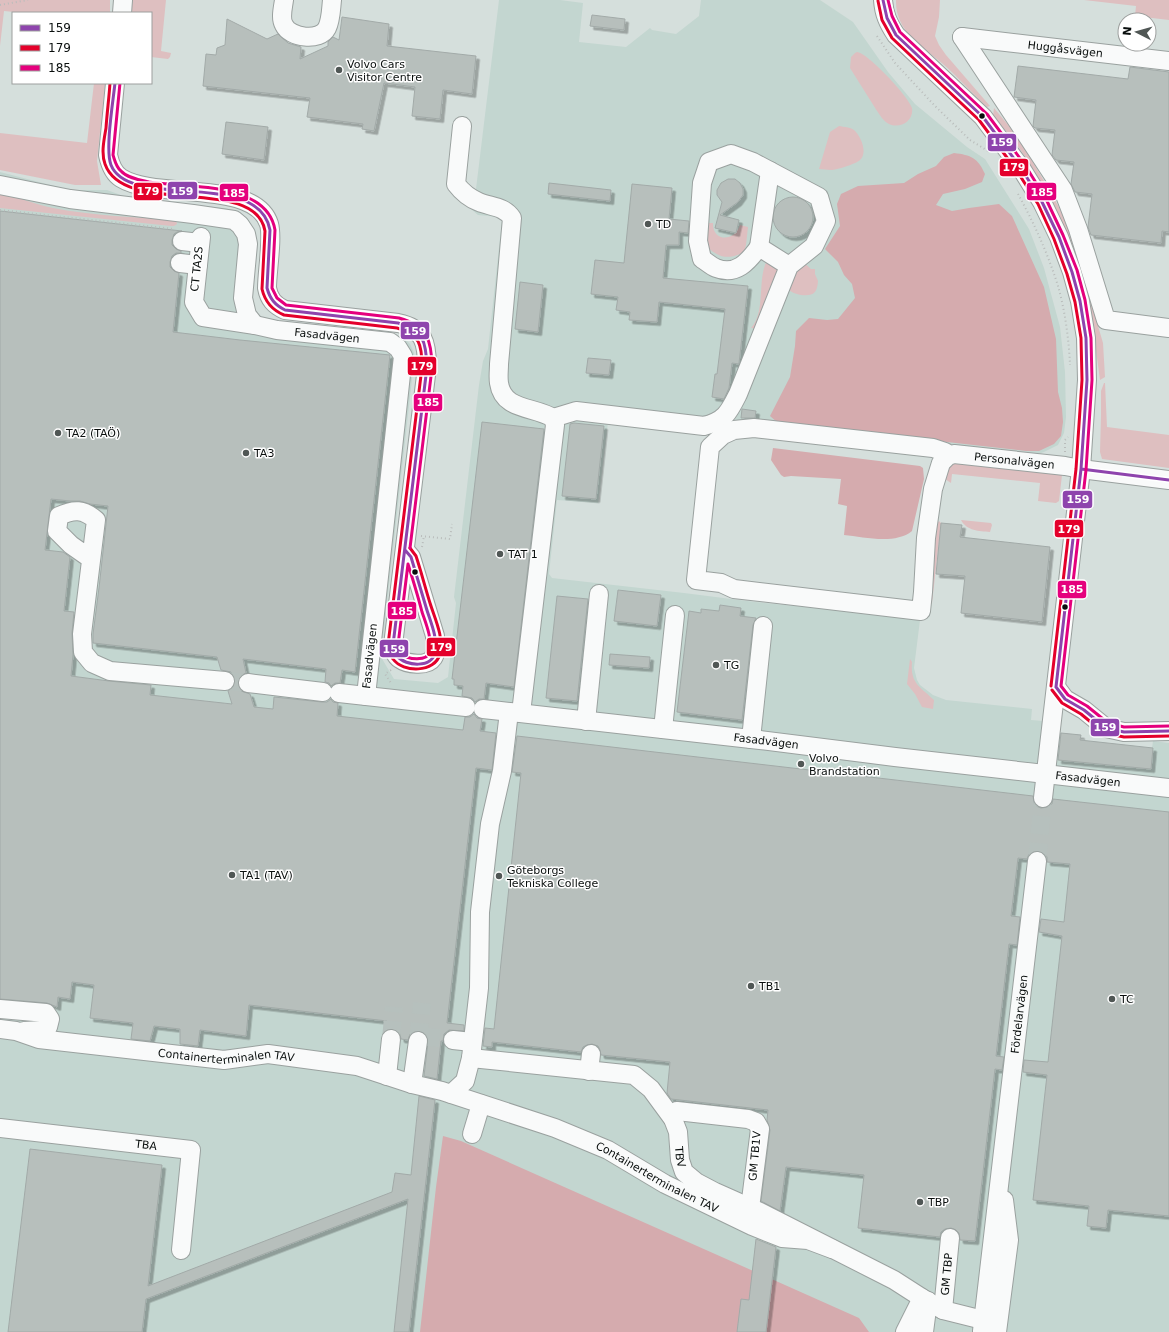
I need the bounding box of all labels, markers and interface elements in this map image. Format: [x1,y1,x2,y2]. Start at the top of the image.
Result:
legend [12,12,152,84]
north arrow [1117,12,1157,52]
text: 159 [48,21,71,35]
text: N [1121,26,1134,36]
street label: Huggåsvägen [1027,38,1104,60]
text: 179 [48,41,71,55]
place label: Volvo Cars Visitor Centre [347,58,422,84]
text: 185 [48,61,71,75]
marker: Volvo Cars Visitor Centre [334,65,344,75]
unlabelled marker [977,111,987,121]
line badge: 159 [987,133,1017,152]
text: 159 [991,136,1013,149]
line badge: 179 [999,158,1029,177]
text: 179 [1003,161,1025,174]
line badge: 159 [167,181,198,200]
line badge: 179 [133,182,163,201]
line badge: 185 [1026,182,1057,201]
line badge: 185 [219,183,249,202]
text: 179 [137,185,159,198]
text: 159 [171,185,193,198]
text: 185 [1031,186,1053,199]
text: 185 [223,187,245,200]
place label: TD [655,218,671,231]
marker: TD [643,219,653,229]
street label: CT TA2S [188,246,206,292]
line badge: 159 [400,321,430,340]
street label: Fasadvägen [294,325,360,345]
text: 159 [404,325,426,338]
line badge: 179 [407,356,437,376]
text: 179 [411,360,433,373]
line badge: 185 [413,393,443,412]
text: 185 [417,396,439,409]
place label: TA2 (TAÖ) [65,427,120,440]
marker: TA2 (TAÖ) [53,428,63,438]
place label: TA3 [253,447,274,460]
marker: TA3 [241,448,251,458]
street label: Personalvägen [973,450,1055,471]
line badge: 159 [1062,490,1093,509]
text: 159 [1067,493,1089,506]
line badge: 179 [1054,519,1084,538]
text: 179 [1058,523,1080,536]
place label: TAT 1 [507,548,538,561]
marker: TAT 1 [495,549,505,559]
unlabelled marker [410,567,420,577]
line badge: 185 [1057,580,1087,599]
text: 185 [1061,583,1083,596]
line badge: 185 [387,601,417,620]
unlabelled marker [1060,602,1070,612]
text: 185 [391,605,413,618]
street label: Fasadvägen [360,623,380,689]
line badge: 179 [426,637,456,657]
line badge: 159 [379,639,409,658]
text: 179 [430,641,452,654]
text: 159 [383,643,405,656]
place label: TG [723,659,739,672]
marker: TG [711,660,721,670]
line badge: 159 [1090,718,1120,737]
text: 159 [1094,721,1116,734]
street label: Fasadvägen [733,731,800,751]
place label: Volvo Brandstation [809,752,880,778]
marker: Volvo Brandstation [796,759,806,769]
street label: Fasadvägen [1055,769,1121,789]
place label: Göteborgs Tekniska College [506,864,598,890]
place label: TA1 (TAV) [239,869,293,882]
marker: TA1 (TAV) [227,870,237,880]
marker: Göteborgs Tekniska College [494,871,504,881]
street label: Fördelarvägen [1008,974,1030,1054]
place label: TB1 [758,980,780,993]
marker: TB1 [746,981,756,991]
place label: TC [1119,993,1134,1006]
marker: TC [1107,994,1117,1004]
street label: Containerterminalen TAV [157,1046,296,1067]
street label: GM TB1V [746,1130,764,1182]
street label: TBA [133,1137,158,1153]
street label: Containerterminalen TAV [594,1139,721,1215]
street label: TBV [672,1145,689,1170]
place label: TBP [927,1196,949,1209]
marker: TBP [915,1197,925,1207]
street label: GM TBP [938,1252,955,1296]

